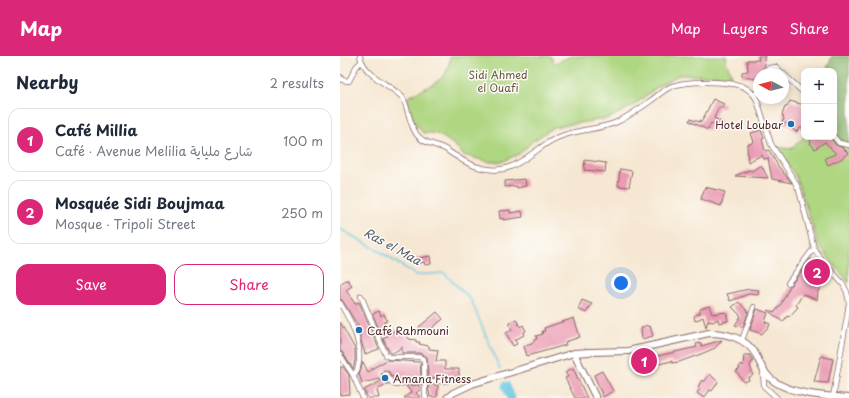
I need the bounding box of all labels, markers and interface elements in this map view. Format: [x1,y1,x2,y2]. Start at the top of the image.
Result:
text: Map [20,14,62,42]
text: Map [671,18,701,39]
text: Layers [723,18,768,39]
text: Share [790,18,829,39]
park label: Sidi Ahmed el Ouafi [468,66,528,96]
north arrow [753,68,789,104]
map controls [801,68,837,140]
button: + [801,68,837,104]
text: Nearby [16,69,78,95]
text: 2 results [270,73,324,92]
button: − [801,104,837,140]
place label: Hotel Loubar [715,116,783,133]
text: Café Millia [55,118,138,141]
marker: Hotel Loubar [786,119,796,129]
text: 1 [27,131,33,150]
text: 100 m [283,131,323,150]
text: Café · Avenue Melilia شارع ملياية [55,141,252,160]
text: Mosquée Sidi Boujmaa [55,191,225,214]
text: 2 [25,203,35,222]
text: 250 m [281,203,323,222]
text: Mosque · Tripoli Street [55,214,196,233]
water label: Ras el Maa [361,223,425,269]
pin: 2 [804,257,830,287]
button: Save [16,264,166,305]
button: Share [174,264,324,305]
your location [611,273,631,293]
place label: Café Rahmouni [367,322,449,339]
marker: Café Rahmouni [354,325,364,335]
pin: 1 [631,346,657,376]
place label: Amana Fitness [393,370,471,387]
marker: Amana Fitness [380,373,390,383]

